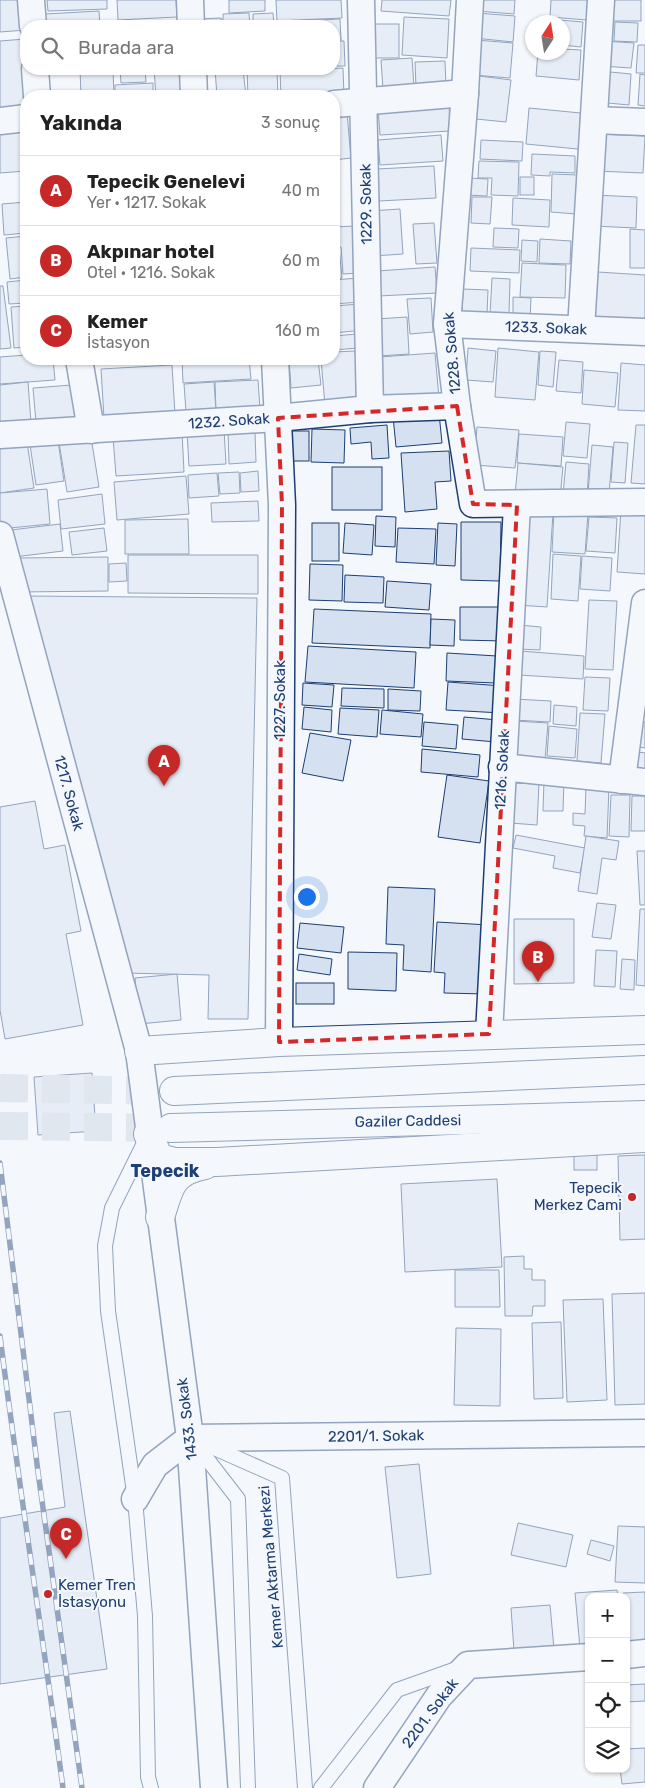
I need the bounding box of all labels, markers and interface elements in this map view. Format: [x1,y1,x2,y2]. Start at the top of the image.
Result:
north arrow [525,15,570,60]
search box [20,20,340,75]
icon: search [38,34,66,62]
text: Burada ara [78,36,174,59]
text: Yakında [40,110,122,135]
text: 3 sonuç [261,113,320,132]
street label: 1229. Sokak [356,163,376,245]
text: Tepecik Genelevi [87,170,245,193]
text: A [50,181,62,200]
text: 40 m [282,181,320,200]
text: Yer · 1217. Sokak [87,193,206,212]
text: Akpınar hotel [87,240,214,263]
text: B [50,251,62,270]
text: 60 m [282,251,320,270]
text: Otel · 1216. Sokak [87,263,215,282]
text: Kemer [87,310,148,333]
street label: 1228. Sokak [439,311,465,395]
street label: 1233. Sokak [505,318,588,338]
text: C [50,321,62,340]
text: 160 m [275,321,320,340]
text: İstasyon [87,333,150,352]
street label: 1232. Sokak [187,409,271,433]
street label: 1227. Sokak [271,660,289,740]
street label: 1216. Sokak [491,729,513,810]
pin: A [148,745,180,786]
street label: 1217. Sokak [50,753,88,833]
your location [294,884,320,910]
pin: B [522,941,554,982]
street label: Gaziler Caddesi [355,1111,461,1131]
district label: Tepecik [131,1160,200,1182]
place label: Tepecik Merkez Cami [534,1179,622,1214]
marker: Tepecik Merkez Cami [626,1191,638,1203]
street label: 1433. Sokak [173,1377,201,1461]
street label: 2201/1. Sokak [328,1426,424,1446]
street label: Kemer Aktarma Merkezi [255,1485,287,1649]
pin: C [50,1518,82,1559]
place label: Kemer Tren İstasyonu [58,1576,136,1611]
marker: Kemer Tren İstasyonu [42,1588,54,1600]
map controls [585,1593,630,1773]
button: + [585,1593,630,1638]
button: − [585,1638,630,1683]
street label: 2201. Sokak [398,1674,462,1751]
button: locate [585,1683,630,1728]
button: layers [585,1728,630,1773]

